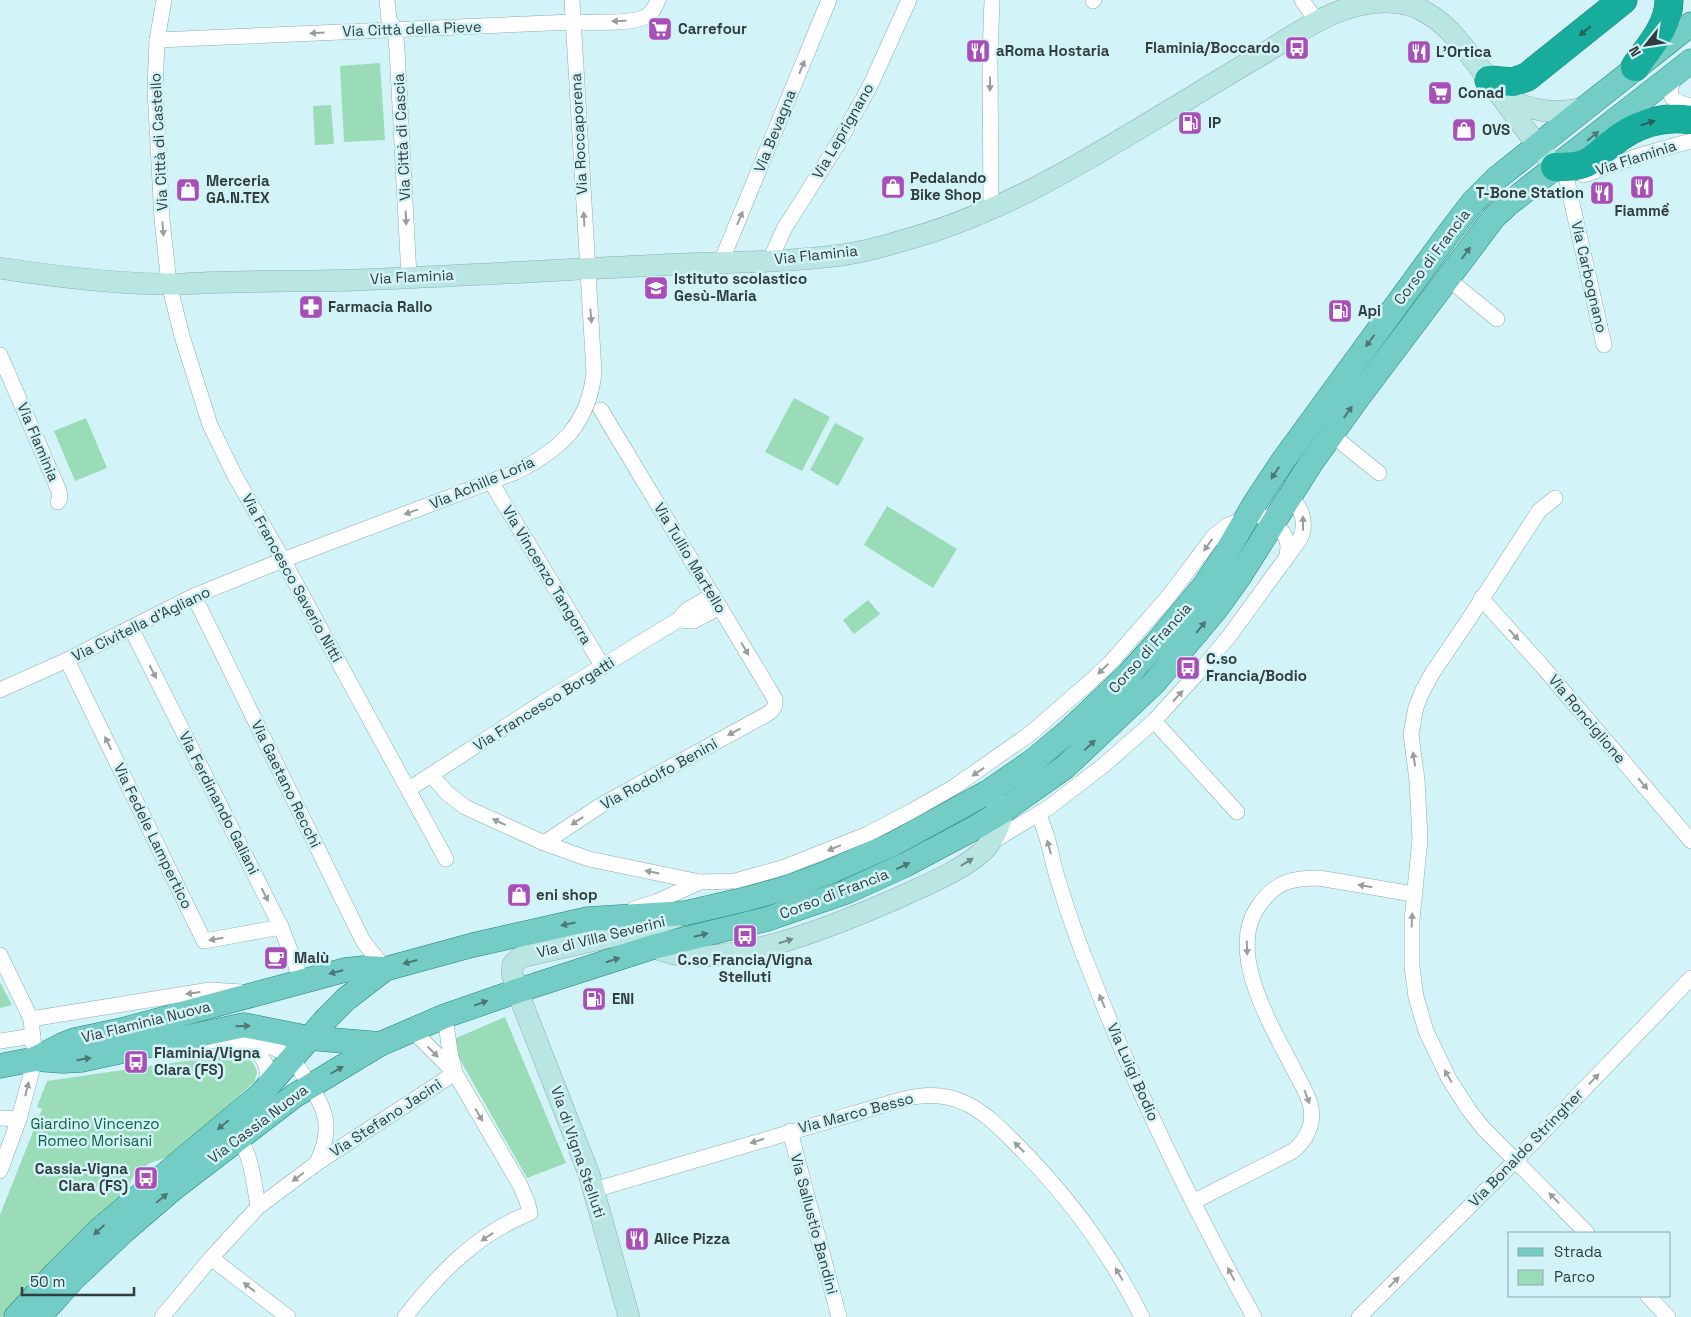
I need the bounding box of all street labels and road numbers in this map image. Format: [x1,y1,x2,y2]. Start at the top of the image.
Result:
street label: Via Città della Pieve [342,17,482,40]
street label: Via Città di Cascia [389,72,414,201]
street label: Via Roccaporena [566,72,591,195]
street label: Via Città di Castello [145,73,172,212]
street label: Via Leprignano [807,80,878,182]
street label: Via Bevagna [749,86,800,175]
street label: Via Flaminia [1593,135,1679,180]
street label: Corso di Francia [1389,205,1474,308]
street label: Via Carbognano [1567,219,1612,335]
street label: Via Flaminia [773,241,859,268]
street label: Via Flaminia [370,265,455,288]
street label: Via Flaminia [13,399,64,484]
street label: Via Achille Loria [427,452,537,513]
street label: Via Francesco Saverio Nitti [238,490,347,666]
street label: Via Tullio Martello [650,499,731,616]
street label: Via Vincenzo Tangorra [498,502,597,648]
street label: Via Civitella d'Agliano [69,582,213,665]
street label: Corso di Francia [1104,598,1195,697]
street label: Via Francesco Borgatti [470,652,618,755]
street label: Via Ronciglione [1545,670,1630,767]
street label: Via Gaetano Recchi [247,717,326,851]
street label: Via Ferdinando Galiani [175,728,264,878]
street label: Via Rodolfo Benini [597,734,721,814]
street label: Via Fedele Lampertico [110,760,197,912]
street label: Corso di Francia [777,864,891,923]
street label: Via di Villa Severini [535,911,667,962]
street label: Via Flaminia Nuova [79,996,213,1047]
street label: Via Luigi Bodio [1103,1020,1164,1124]
street label: Via Stefano Jacini [326,1074,445,1161]
street label: Via Cassia Nuova [204,1080,312,1167]
street label: Via di Vigna Stelluti [547,1083,610,1220]
street label: Via Bonaldo Stringher [1464,1084,1587,1211]
street label: Via Marco Besso [796,1088,916,1137]
street label: Via Sallustio Bandini [787,1151,842,1296]

